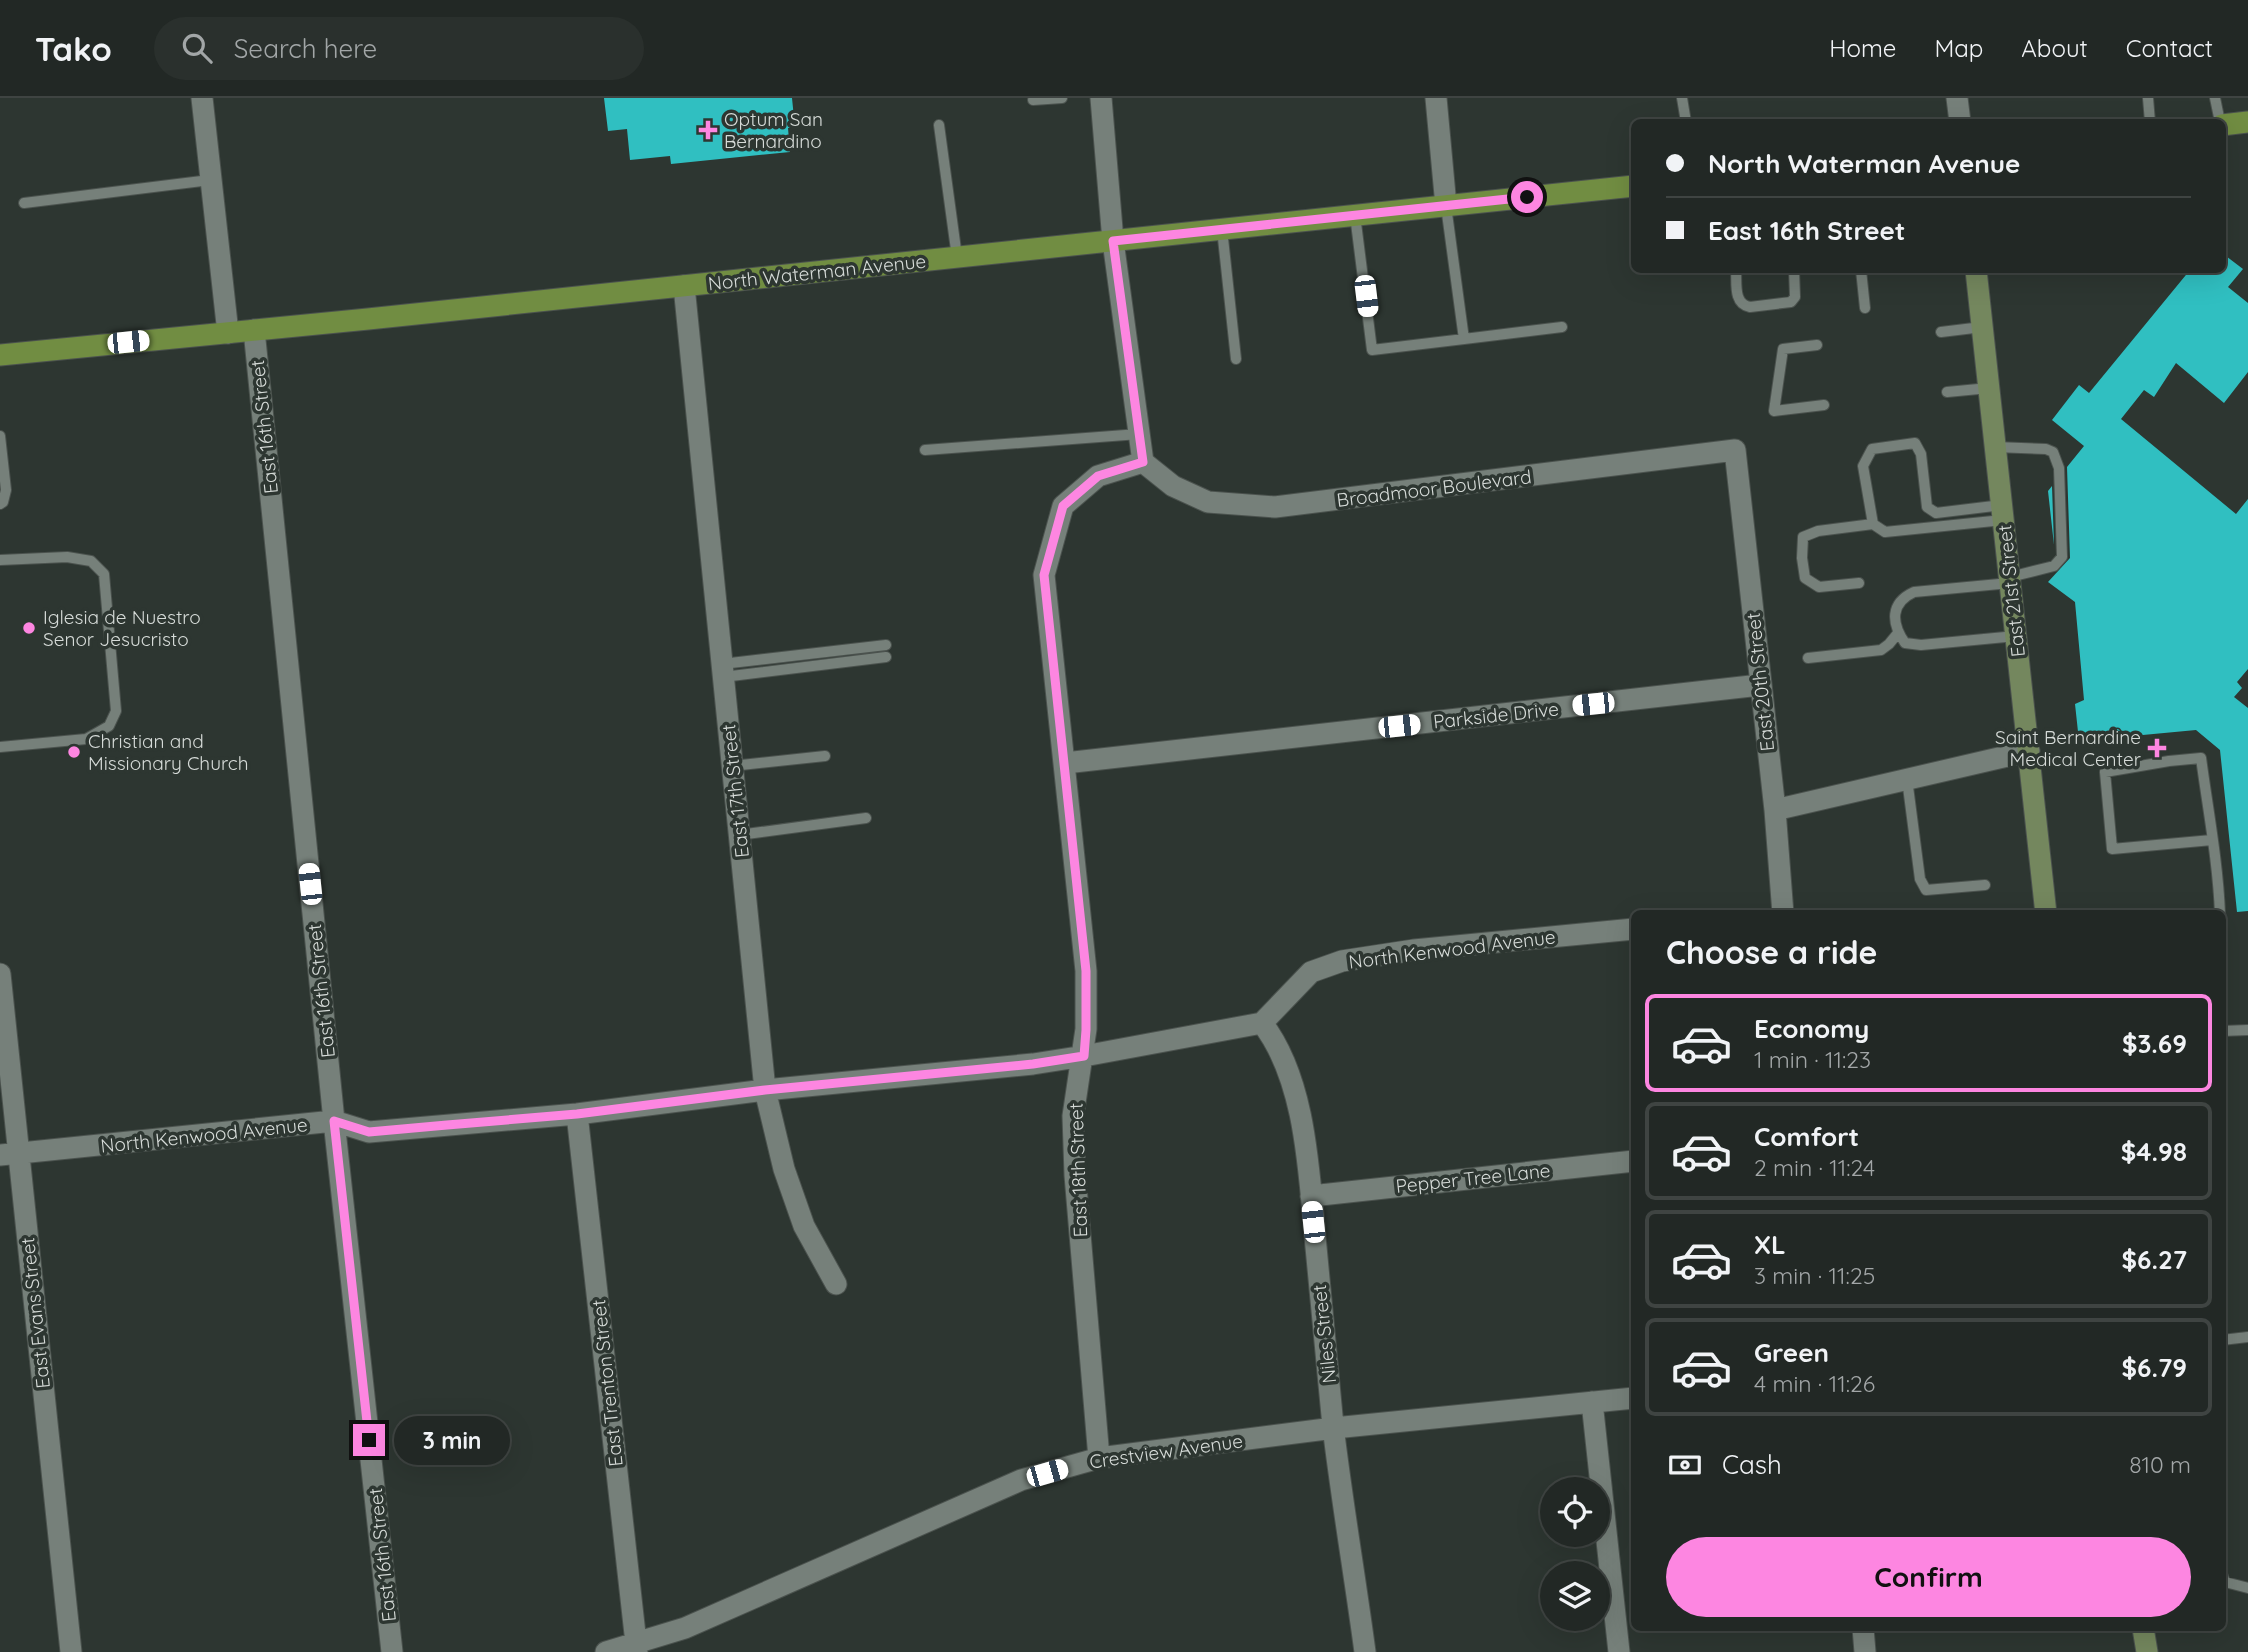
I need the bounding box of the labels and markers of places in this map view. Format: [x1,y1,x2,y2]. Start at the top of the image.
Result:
place label: Optum San Bernardino [724,107,823,153]
marker: Optum San Bernardino [698,120,718,140]
place label: Iglesia de Nuestro Senor Jesucristo [43,605,201,651]
marker: Iglesia de Nuestro Senor Jesucristo [21,620,37,636]
place label: Saint Bernardine Medical Center [1995,725,2142,771]
place label: Christian and Missionary Church [88,729,248,775]
marker: Saint Bernardine Medical Center [2147,738,2167,758]
marker: Christian and Missionary Church [66,744,82,760]

